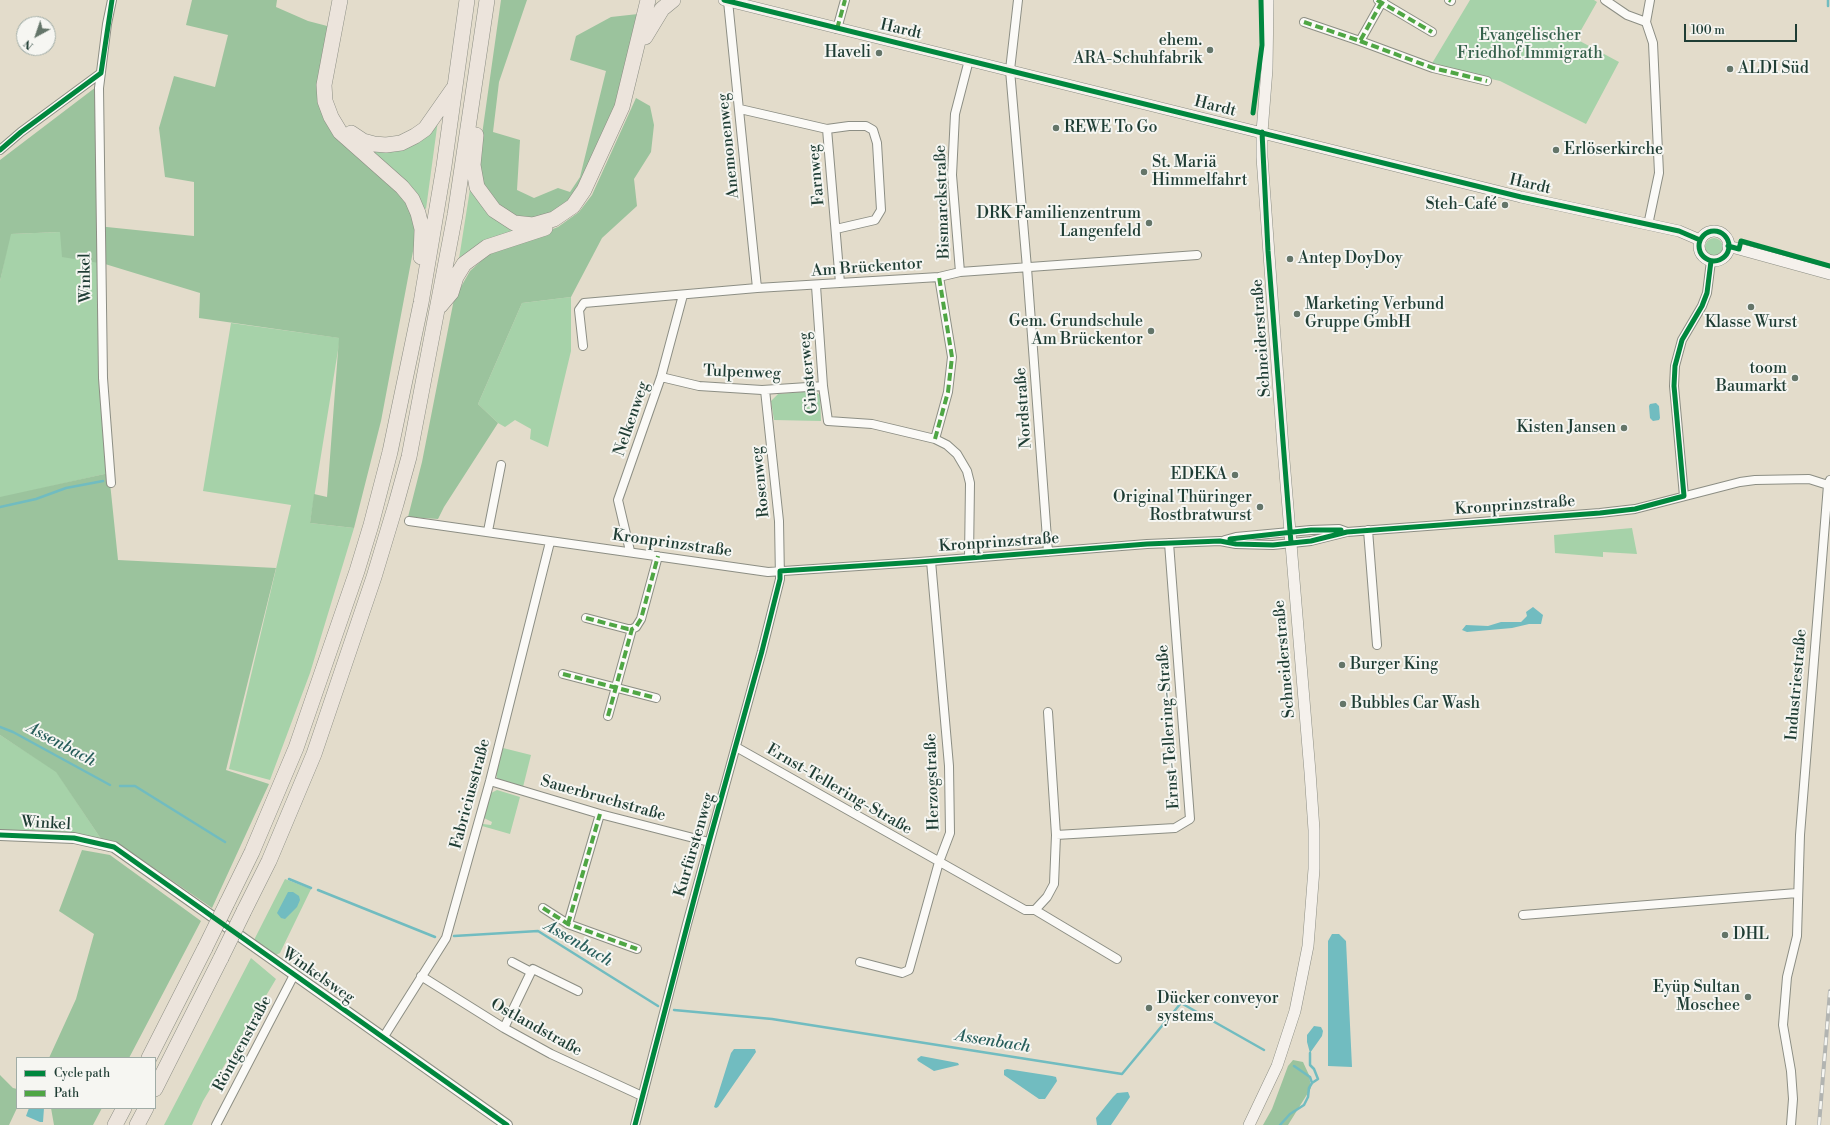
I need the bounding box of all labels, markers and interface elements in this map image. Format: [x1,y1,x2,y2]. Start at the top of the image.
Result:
north arrow [16,16,56,56]
street label: Hardt [878,16,924,44]
scale bar [1686,16,1799,42]
text: 100 m [1691,23,1725,38]
park label: Evangelischer Friedhof Immigrath [1457,26,1603,64]
place label: ehem. ARA-Schuhfabrik [1074,31,1202,69]
text: N [21,36,37,53]
place label: Haveli [824,43,871,63]
marker: ehem. ARA-Schuhfabrik [1205,45,1215,55]
marker: Haveli [874,48,884,58]
place label: ALDI Süd [1738,59,1809,79]
marker: ALDI Süd [1725,64,1735,74]
street label: Anemonenweg [714,92,744,200]
street label: Hardt [1192,93,1238,121]
place label: REWE To Go [1064,118,1157,138]
marker: REWE To Go [1051,123,1061,133]
place label: Erlöserkirche [1564,140,1663,160]
street label: Farnweg [805,143,829,207]
street label: Bismarckstraße [931,145,955,259]
marker: Erlöserkirche [1551,145,1561,155]
place label: St. Mariä Himmelfahrt [1152,153,1247,191]
marker: St. Mariä Himmelfahrt [1139,167,1149,177]
street label: Hardt [1507,171,1553,199]
place label: Steh-Café [1425,195,1497,215]
marker: Steh-Café [1500,200,1510,210]
place label: DRK Familienzentrum Langenfeld [977,204,1141,242]
marker: DRK Familienzentrum Langenfeld [1144,218,1154,228]
place label: Antep DoyDoy [1298,249,1402,269]
street label: Winkel [76,253,96,303]
marker: Antep DoyDoy [1285,254,1295,264]
street label: Am Brückentor [811,255,923,281]
street label: Schneiderstraße [1248,278,1276,398]
place label: Marketing Verbund Gruppe GmbH [1305,295,1444,333]
marker: Klasse Wurst [1746,302,1756,312]
marker: Marketing Verbund Gruppe GmbH [1292,309,1302,319]
place label: Gem. Grundschule Am Brückentor [1009,312,1143,350]
place label: Klasse Wurst [1705,313,1797,333]
marker: Gem. Grundschule Am Brückentor [1146,326,1156,336]
street label: Ginsterweg [795,331,823,415]
place label: toom Baumarkt [1716,359,1787,397]
street label: Tulpenweg [703,362,781,384]
street label: Nordstraße [1012,367,1036,449]
marker: toom Baumarkt [1790,373,1800,383]
street label: Nelkenweg [610,379,654,459]
place label: Kisten Jansen [1516,418,1616,438]
marker: Kisten Jansen [1619,423,1629,433]
street label: Rosenweg [748,445,774,519]
place label: EDEKA [1170,465,1227,485]
marker: EDEKA [1230,470,1240,480]
place label: Original Thüringer Rostbratwurst [1113,488,1252,526]
street label: Kronprinzstraße [1454,492,1576,520]
marker: Original Thüringer Rostbratwurst [1255,502,1265,512]
street label: Kronprinzstraße [611,526,733,562]
street label: Kronprinzstraße [938,529,1060,557]
street label: Schneiderstraße [1270,599,1300,719]
street label: Industriestraße [1783,628,1811,742]
street label: Ernst-Tellering-Straße [1154,644,1184,810]
place label: Burger King [1350,655,1438,675]
marker: Burger King [1337,660,1347,670]
place label: Bubbles Car Wash [1351,694,1480,714]
marker: Bubbles Car Wash [1338,699,1348,709]
water label: Assenbach [23,718,99,772]
street label: Herzogstraße [922,733,944,831]
street label: Fabriciusstraße [447,737,495,851]
street label: Ernst-Tellering-Straße [763,740,915,840]
street label: Sauerbruchstraße [538,772,668,826]
street label: Kurfürstenweg [671,791,719,899]
street label: Winkel [21,813,71,835]
water label: Assenbach [540,916,616,972]
place label: DHL [1733,925,1769,945]
marker: DHL [1720,930,1730,940]
street label: Winkelsweg [278,944,358,1008]
place label: Eyüp Sultan Moschee [1653,978,1740,1016]
place label: Dücker conveyor systems [1157,989,1279,1027]
marker: Eyüp Sultan Moschee [1743,992,1753,1002]
street label: Röntgenstraße [210,993,276,1095]
street label: Ostlandstraße [487,995,585,1061]
marker: Dücker conveyor systems [1144,1003,1154,1013]
water label: Assenbach [954,1026,1032,1058]
legend [16,1057,156,1109]
text: Cycle path [54,1066,110,1081]
text: Path [54,1086,79,1101]

